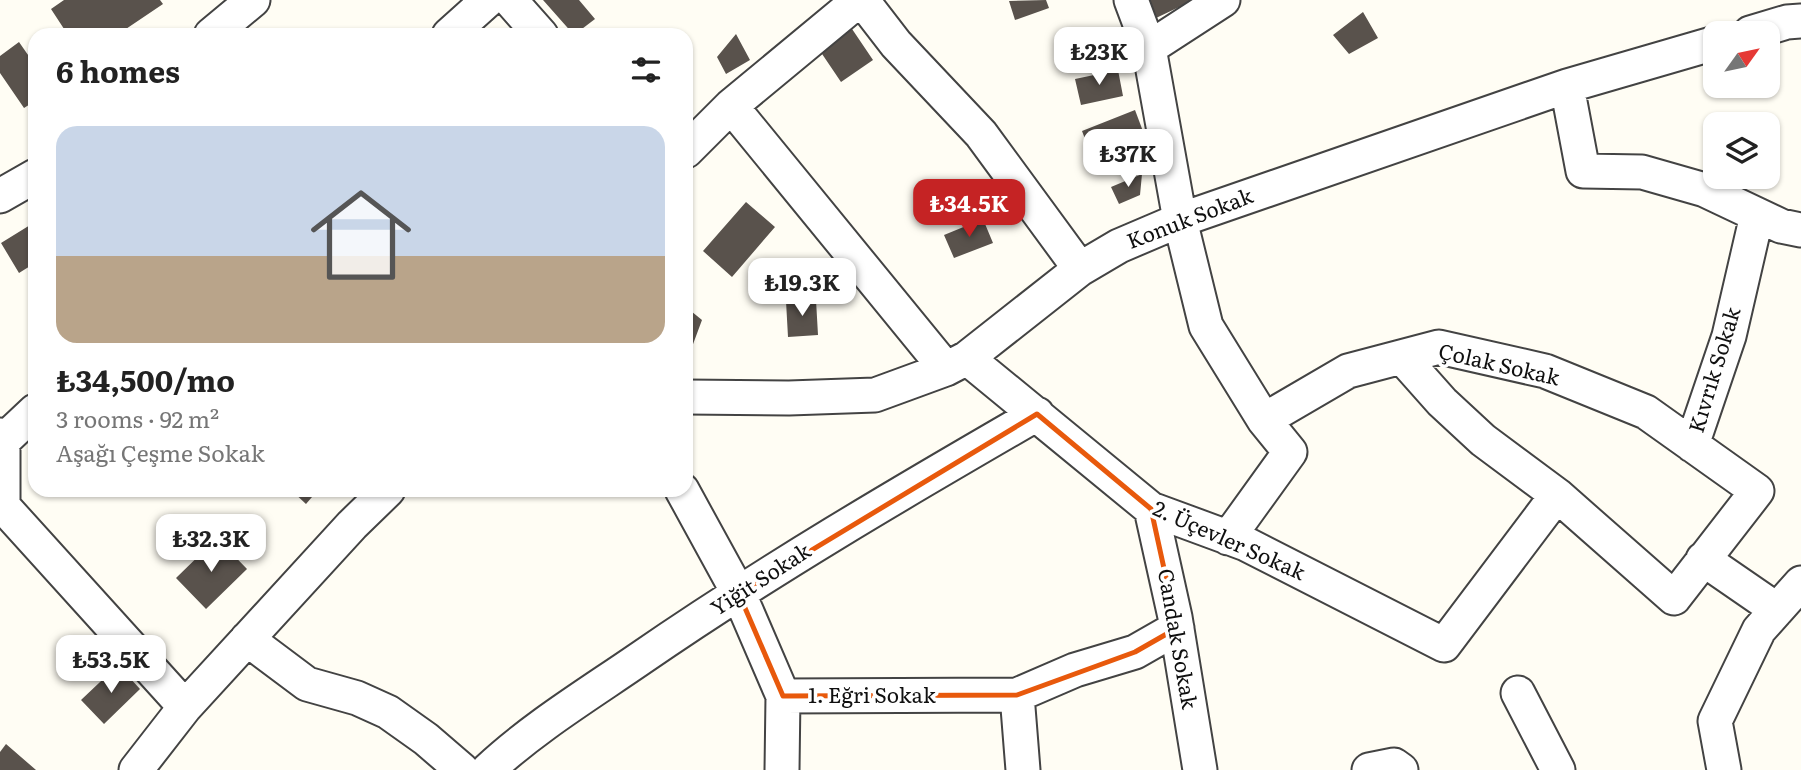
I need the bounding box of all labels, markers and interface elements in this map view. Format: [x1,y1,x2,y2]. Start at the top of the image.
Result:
north arrow [1703,21,1780,98]
map controls [1703,21,1780,189]
pin: ₺23K [1058,28,1140,87]
text: ₺23K [1070,33,1128,67]
text: 6 homes [56,48,180,92]
icon: filters [627,51,665,89]
button: layers [1703,112,1780,189]
pin: ₺37K [1087,130,1169,189]
text: ₺37K [1099,135,1157,169]
icon: home [298,172,424,298]
street label: Konuk Sokak [1122,178,1257,255]
pin: ₺34.5K [912,180,1026,239]
text: ₺34.5K [929,185,1009,219]
pin: ₺19.3K [745,258,859,318]
text: ₺19.3K [764,264,840,298]
street label: Kıvrık Sokak [1679,302,1746,436]
street label: Çolak Sokak [1436,334,1563,392]
text: ₺34,500/mo [56,357,235,401]
text: 3 rooms · 92 m² [56,401,219,435]
text: Aşağı Çeşme Sokak [56,435,265,469]
street label: 2. Üçevler Sokak [1149,491,1311,586]
pin: ₺32.3K [154,514,268,574]
text: ₺32.3K [172,520,250,554]
street label: Yiğit Sokak [703,534,816,622]
street label: Candak Sokak [1152,566,1207,711]
pin: ₺53.5K [54,636,168,695]
text: ₺53.5K [72,641,150,675]
street label: 1. Eğri Sokak [808,678,936,709]

